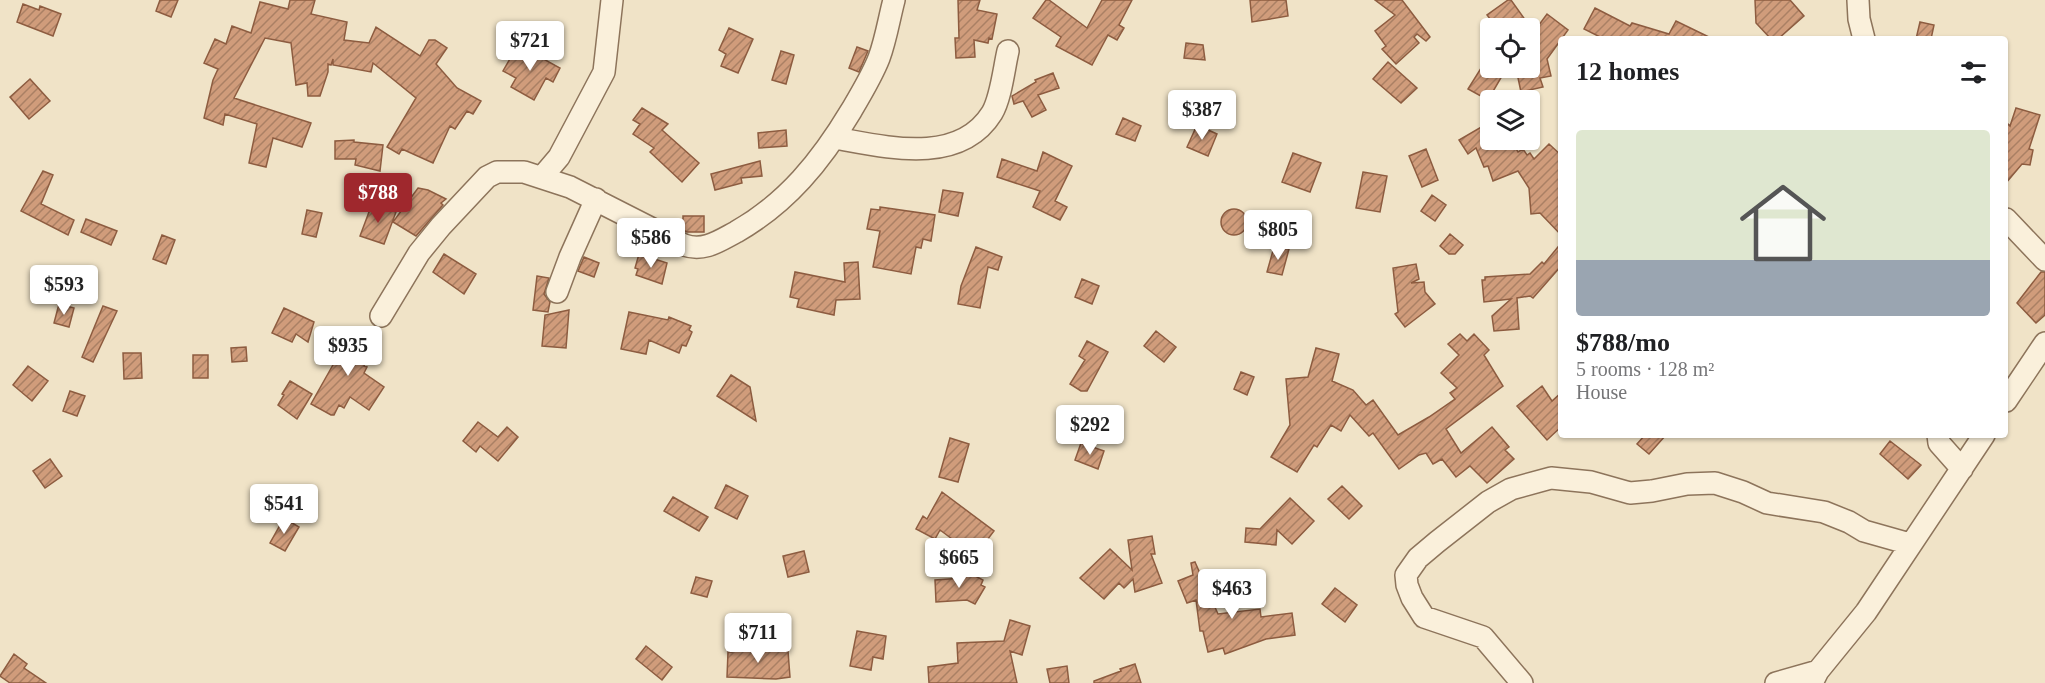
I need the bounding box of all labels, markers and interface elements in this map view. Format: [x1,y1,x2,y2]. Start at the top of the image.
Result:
map controls [1480,18,1540,150]
button: locate [1480,18,1540,78]
pin: $721 [494,21,566,72]
text: $721 [510,29,550,51]
icon: filters [1957,56,1990,89]
text: 12 homes [1576,57,1679,86]
pin: $387 [1166,90,1238,141]
button: layers [1480,90,1540,150]
text: $387 [1182,98,1222,120]
icon: home [1729,169,1837,277]
pin: $788 [342,173,414,224]
text: $788 [358,181,398,203]
pin: $805 [1242,210,1314,261]
pin: $586 [615,218,687,269]
text: $805 [1258,218,1298,240]
text: $586 [631,226,671,248]
pin: $593 [28,265,100,316]
text: $593 [44,273,84,295]
pin: $935 [312,326,384,377]
text: $788/mo [1576,328,1670,357]
text: $935 [328,334,368,356]
text: 5 rooms · 128 m² [1576,358,1714,380]
text: House [1576,381,1627,403]
pin: $292 [1054,405,1126,456]
text: $292 [1070,413,1110,435]
pin: $541 [248,484,320,535]
text: $541 [264,492,304,514]
pin: $665 [923,538,995,589]
text: $665 [939,546,979,568]
pin: $463 [1196,569,1268,620]
text: $463 [1212,577,1252,599]
pin: $711 [722,613,794,664]
text: $711 [739,621,777,643]

